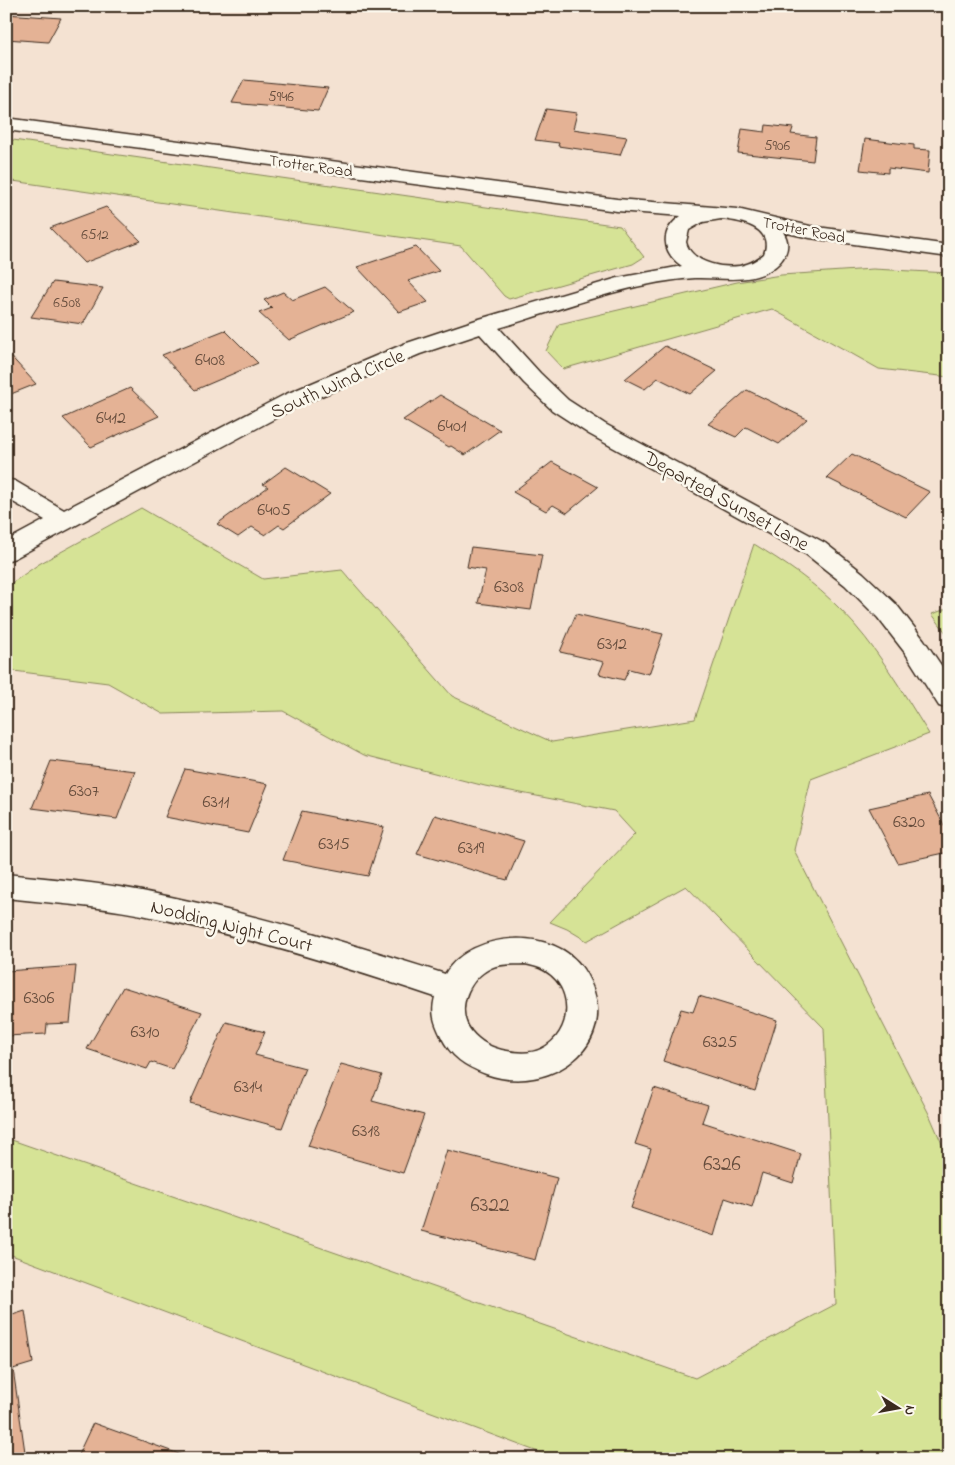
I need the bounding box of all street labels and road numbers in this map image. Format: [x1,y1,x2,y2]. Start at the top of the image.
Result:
street label: Trotter Road [267,149,354,185]
street label: Trotter Road [760,211,847,251]
street label: South Wind Circle [266,343,410,428]
street label: Departed Sunset Lane [637,444,814,560]
street label: Nodding Night Court [147,893,316,963]

